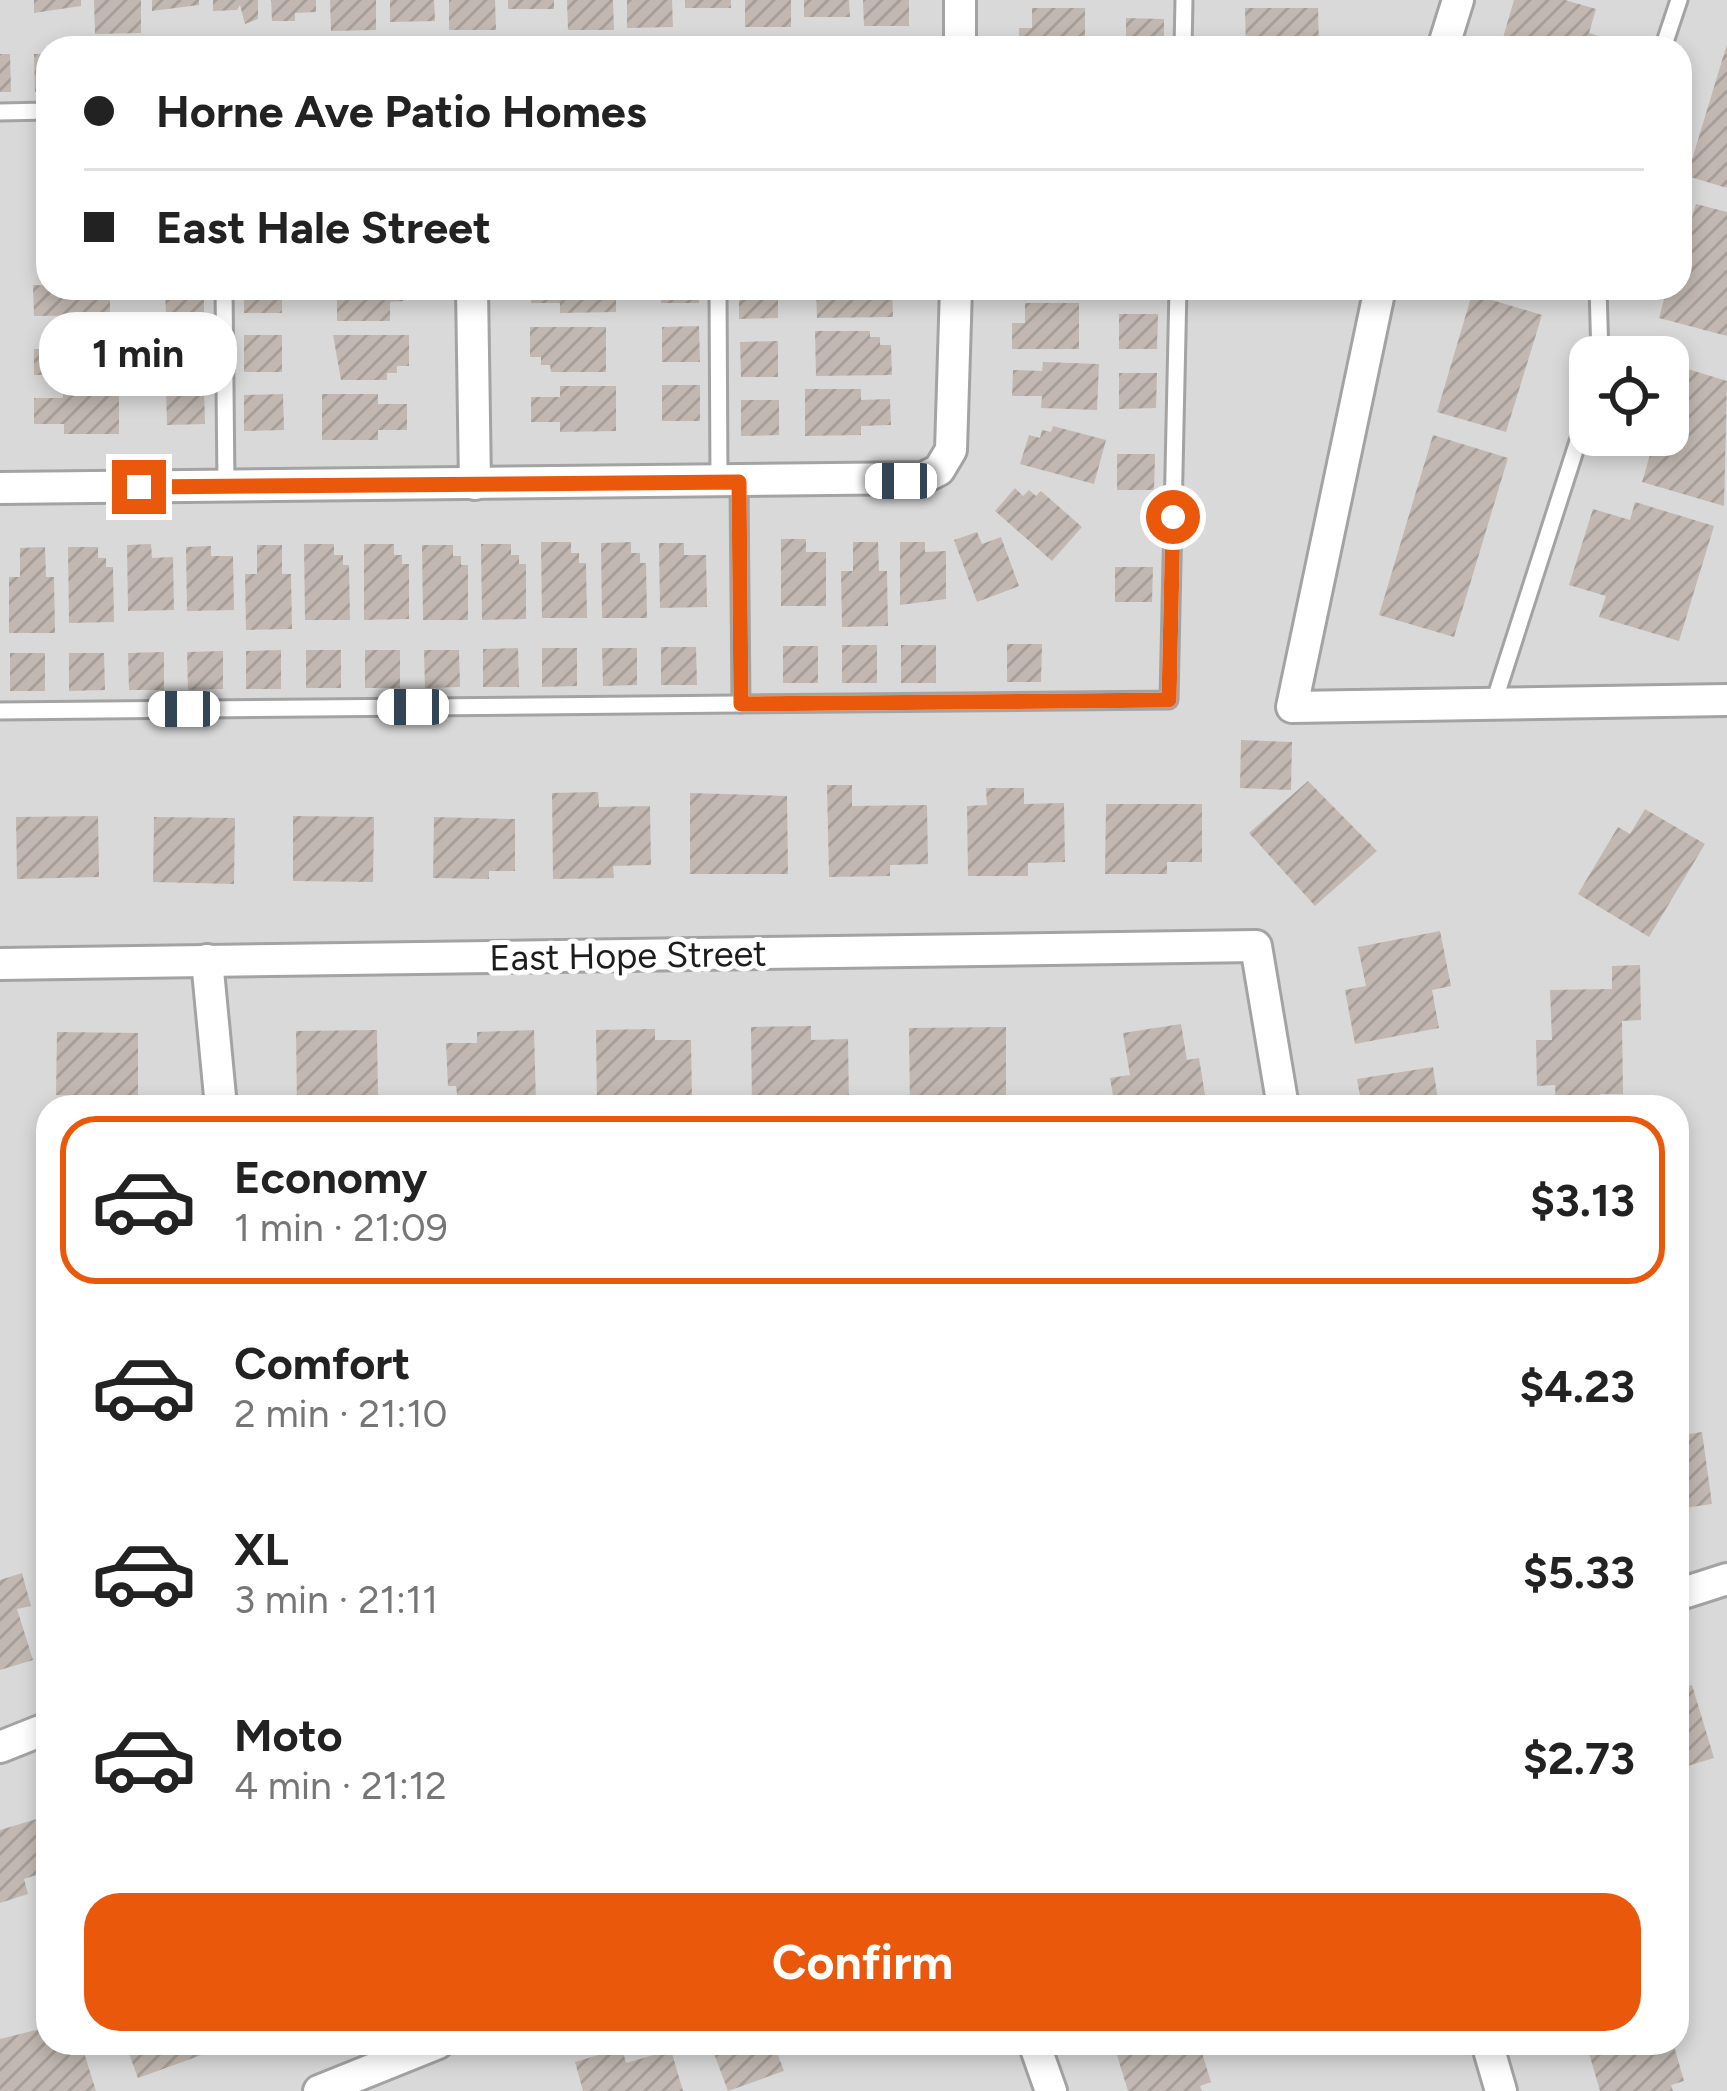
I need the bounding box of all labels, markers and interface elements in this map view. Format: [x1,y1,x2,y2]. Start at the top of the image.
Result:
text: Horne Ave Patio Homes [156,84,647,138]
text: East Hale Street [156,200,491,254]
callout: 1 min [40,313,238,397]
text: 1 min [92,330,184,377]
map controls [1569,336,1689,456]
button: locate [1569,336,1689,456]
route end [112,460,166,514]
car [865,463,937,499]
route start [1146,490,1200,544]
car [377,689,449,725]
car [148,691,220,727]
street label: East Hope Street [489,932,767,979]
icon: car [90,1146,198,1254]
text: Economy [234,1150,427,1204]
text: $3.13 [1530,1173,1635,1227]
text: 1 min · 21:09 [234,1204,448,1251]
icon: car [90,1332,198,1440]
text: Comfort [234,1336,410,1390]
text: $4.23 [1519,1359,1635,1413]
text: 2 min · 21:10 [234,1390,448,1437]
icon: car [90,1518,198,1626]
text: XL [234,1522,289,1576]
text: $5.33 [1523,1545,1635,1599]
text: 3 min · 21:11 [234,1576,438,1623]
icon: car [90,1704,198,1812]
text: Moto [234,1708,343,1762]
text: $2.73 [1523,1731,1635,1785]
text: 4 min · 21:12 [234,1762,447,1809]
button: Confirm [84,1893,1641,2031]

